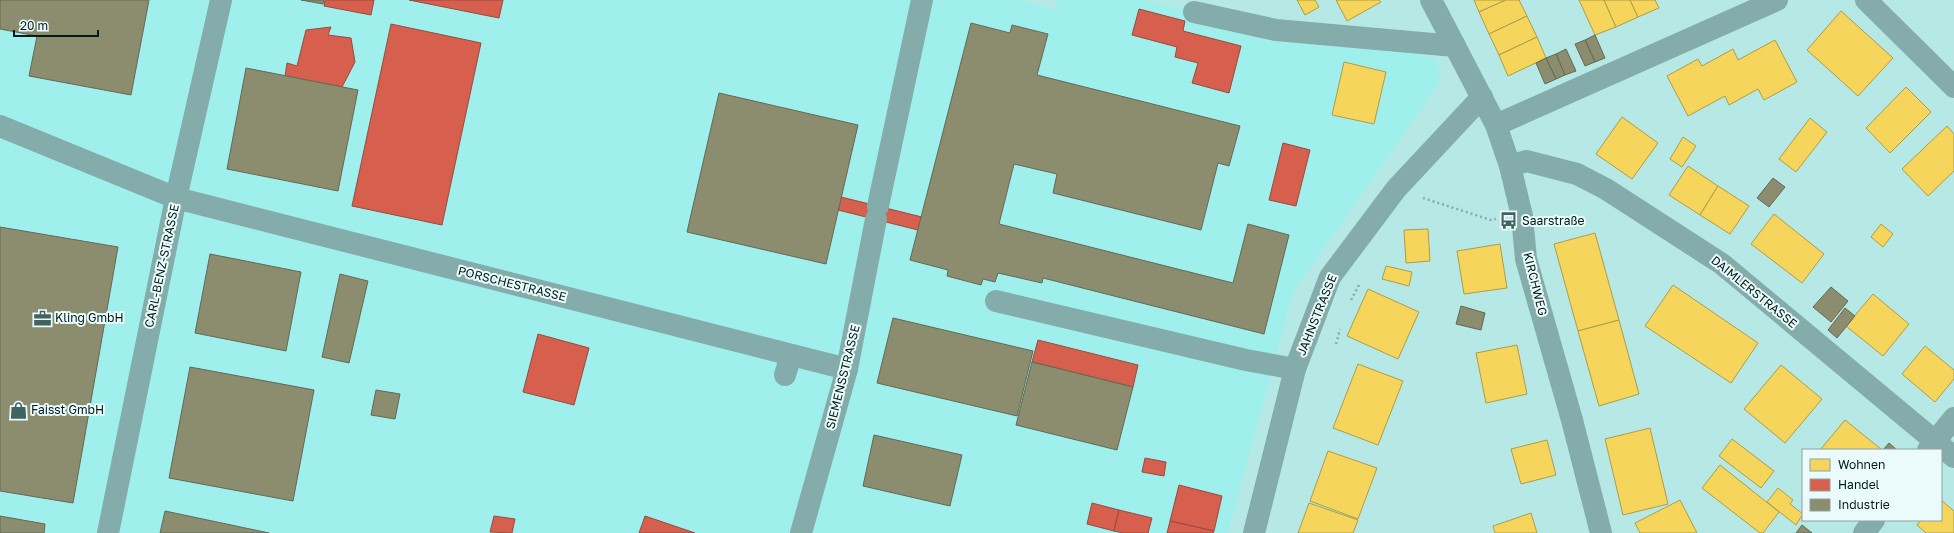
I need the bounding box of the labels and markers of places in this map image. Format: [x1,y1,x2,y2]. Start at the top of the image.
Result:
bus stop icon: Saarstraße [1499,211,1519,231]
place label: Saarstraße [1522,213,1584,228]
office icon: Kling GmbH [32,308,52,328]
place label: Kling GmbH [55,310,124,325]
shop icon: Faisst GmbH [8,400,28,420]
place label: Faisst GmbH [31,402,104,417]

